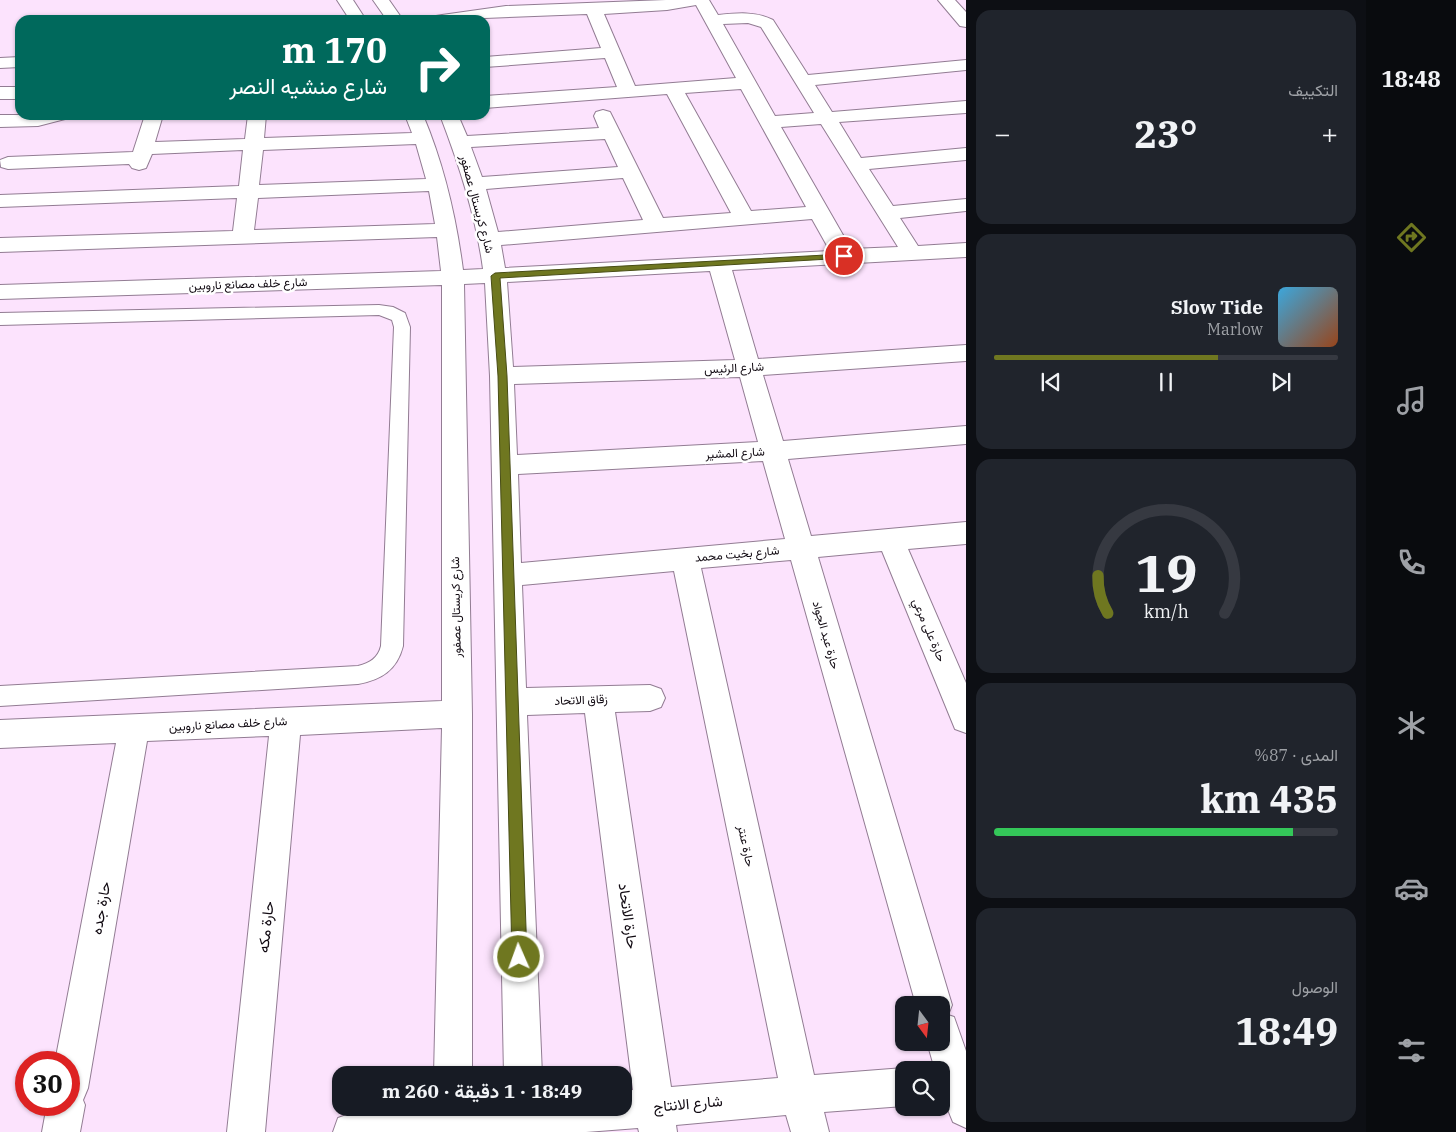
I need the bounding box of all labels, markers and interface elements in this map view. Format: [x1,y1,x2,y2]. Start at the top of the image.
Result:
text: 170 m [282,27,387,73]
icon: right [405,35,470,100]
text: 18:48 [1381,64,1441,93]
text: شارع منشيه النصر [229,71,387,100]
text: التكييف [1288,80,1338,100]
text: 23° [1134,109,1198,158]
text: − [994,115,1011,152]
text: + [1321,115,1338,152]
street label: شارع كريستال عصفور [455,152,498,255]
icon: directions [1394,220,1429,255]
pin [823,235,865,277]
icon: arrive [830,242,858,270]
street label: شارع خلف مصانع ناروبين [188,274,308,295]
text: Slow Tide [1171,295,1263,319]
text: Marlow [1207,319,1263,339]
street label: شارع الرئيس [704,358,764,379]
icon: previous [1037,368,1065,396]
icon: pause [1152,368,1180,396]
icon: next [1267,368,1295,396]
icon: music [1394,383,1429,418]
street label: شارع المشير [704,443,765,464]
text: 19 [1135,539,1197,606]
street label: شارع بخيت محمد [694,542,780,567]
icon: phone [1394,545,1429,580]
street label: شارع كريستال عصفور [447,556,466,659]
street label: حارة على مرعي [907,596,950,665]
street label: حارة عبد الجواد [809,599,843,671]
text: km/h [1143,600,1189,623]
street label: زقاق الاتحاد [554,691,608,709]
icon: climate [1394,708,1429,743]
street label: شارع خلف مصانع ناروبين [168,713,288,736]
text: المدى · 87% [1254,745,1338,765]
text: 435 km [1200,774,1338,823]
street label: حارة عنتر [734,823,758,868]
icon: car [1394,871,1429,906]
street label: حارة جده [87,880,115,936]
street label: حارة الاتحاد [614,882,643,950]
street label: حارة مكه [253,900,278,954]
position arrow [492,930,544,982]
text: الوصول [1292,977,1338,997]
north arrow [895,996,950,1051]
map controls [895,996,950,1116]
text: 18:49 [1235,1006,1338,1055]
icon: filters [1394,1033,1429,1068]
speed limit sign: 30 [15,1051,80,1116]
button: search [895,1061,950,1116]
text: 18:49 · 1 دقيقة · 260 m [382,1079,582,1103]
street label: شارع الانتاج [652,1091,724,1118]

